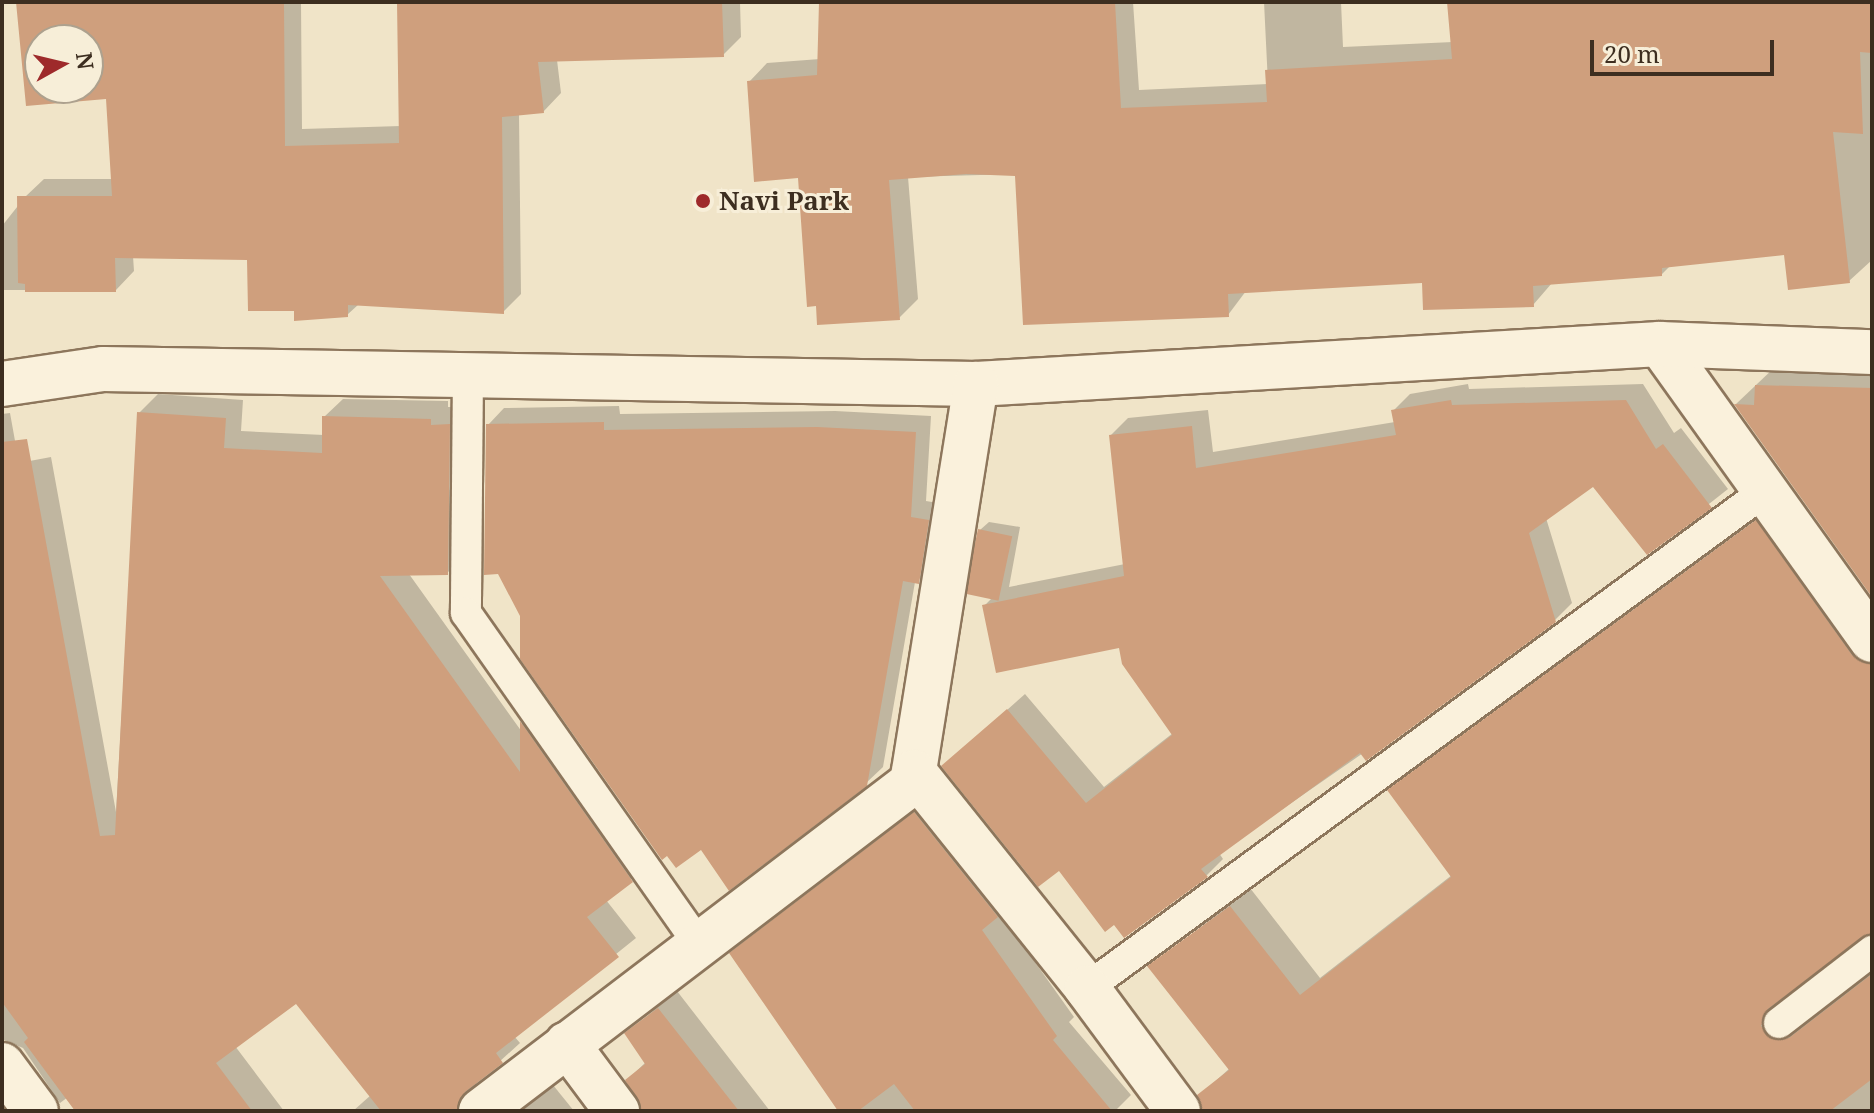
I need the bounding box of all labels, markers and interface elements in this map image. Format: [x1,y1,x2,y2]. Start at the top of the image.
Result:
north arrow [24,24,104,104]
scale bar [1594,24,1778,74]
text: 20 m [1604,37,1660,70]
text: N [70,50,102,72]
place label: Navi Park [719,185,849,217]
marker: Navi Park [694,192,712,210]

